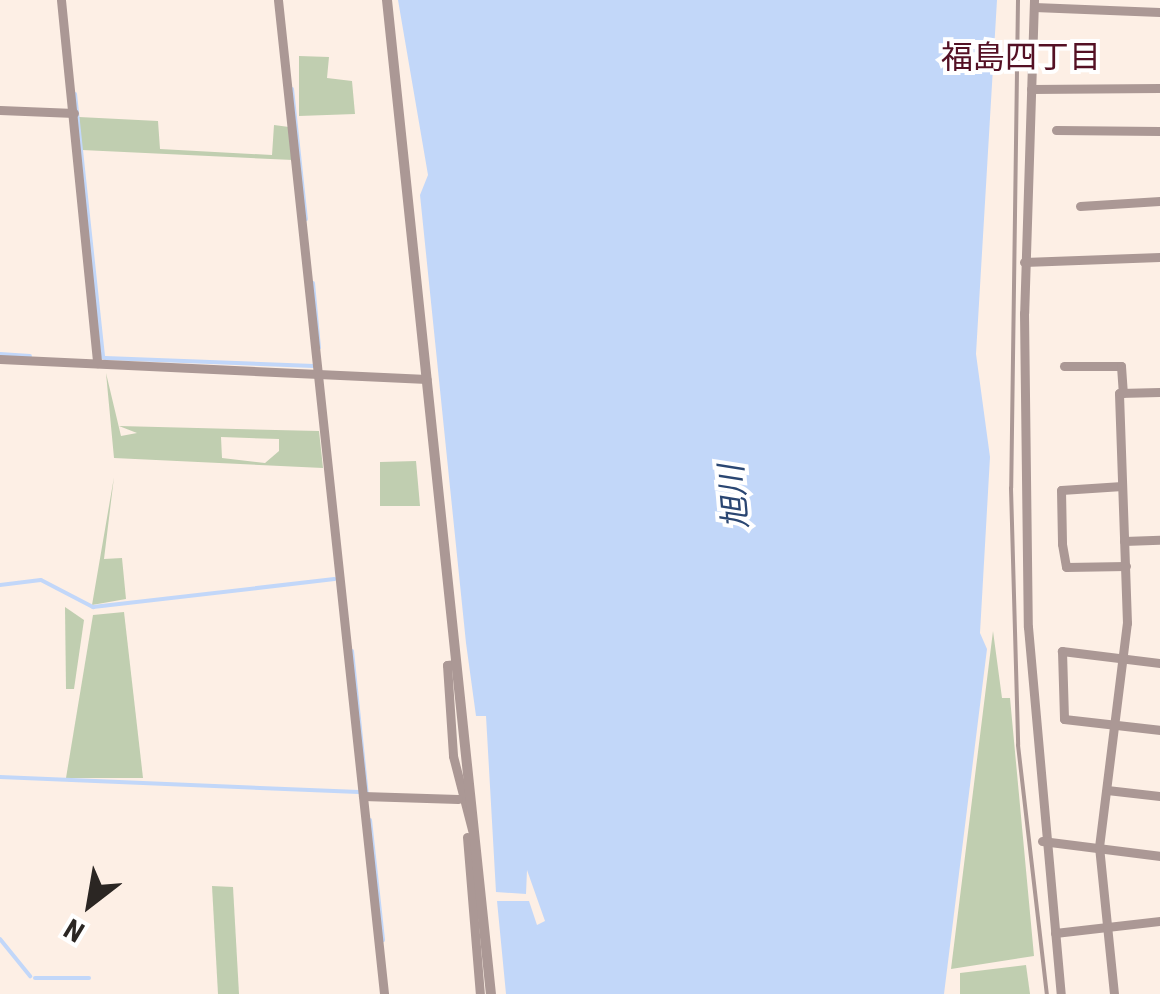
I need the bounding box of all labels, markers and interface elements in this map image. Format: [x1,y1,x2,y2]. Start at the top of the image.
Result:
district label: 福島四丁目 [941,38,1101,76]
water label: 旭川 [712,463,756,531]
north arrow [40,854,140,954]
text: N [58,912,90,949]

